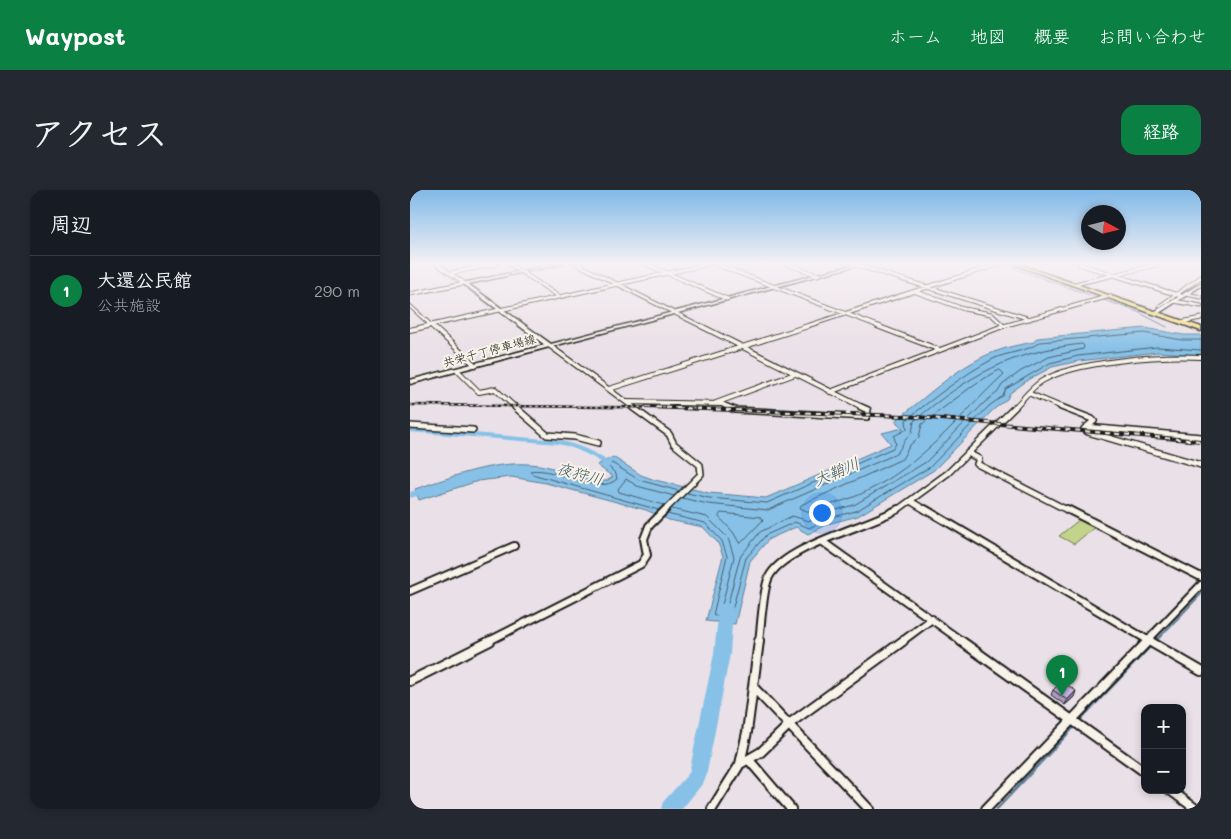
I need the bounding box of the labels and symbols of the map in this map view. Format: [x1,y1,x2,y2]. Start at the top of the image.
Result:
north arrow [1081,205,1126,250]
street label: 共栄千丁停車場線 [441,330,537,370]
water label: 大鞘川 [810,452,862,490]
water label: 夜狩川 [554,457,606,489]
your location [809,500,835,526]
pin: 1 [1046,655,1078,696]

